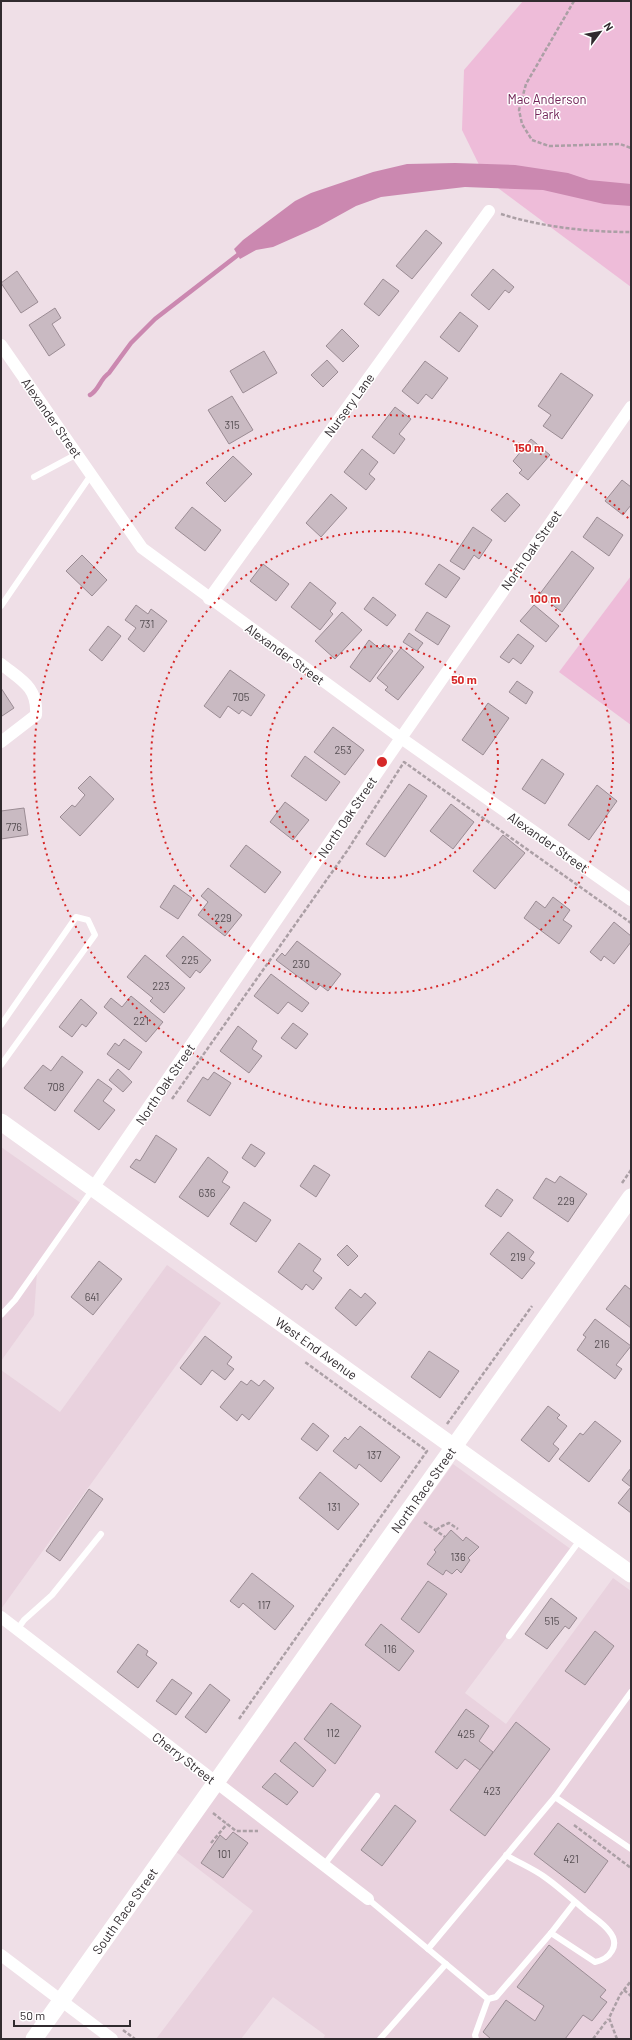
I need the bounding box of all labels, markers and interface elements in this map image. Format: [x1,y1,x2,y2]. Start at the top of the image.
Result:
north arrow [580,12,620,52]
text: N [601,20,616,33]
park label: Mac Anderson Park [507,91,587,122]
street label: Nursery Lane [320,370,378,440]
street label: Alexander Street [18,375,86,461]
house number: 315 [224,418,240,431]
text: 150 m [514,440,544,454]
street label: North Oak Street [497,507,565,593]
text: 100 m [530,591,560,605]
house number: 731 [140,617,154,630]
street label: Alexander Street [242,620,328,688]
text: 50 m [451,672,477,686]
house number: 705 [232,690,250,703]
house number: 253 [334,743,352,756]
centre of rings [375,755,389,769]
street label: North Oak Street [314,773,380,861]
street label: Alexander Street [505,808,591,876]
house number: 776 [6,820,22,833]
house number: 229 [214,911,232,924]
house number: 225 [181,953,199,966]
house number: 230 [292,957,310,970]
house number: 223 [152,979,170,992]
house number: 221 [133,1014,149,1027]
street label: North Oak Street [132,1040,198,1128]
house number: 708 [47,1080,65,1093]
house number: 636 [199,1186,216,1199]
house number: 229 [557,1194,575,1207]
house number: 219 [510,1250,526,1263]
house number: 641 [85,1290,99,1303]
street label: West End Avenue [272,1313,360,1383]
house number: 216 [594,1337,610,1350]
street label: North Race Street [387,1444,459,1536]
house number: 137 [367,1448,381,1461]
house number: 131 [327,1500,341,1513]
house number: 136 [450,1550,466,1563]
house number: 117 [258,1598,270,1611]
house number: 515 [545,1614,560,1627]
house number: 116 [383,1642,397,1655]
house number: 112 [326,1726,340,1739]
house number: 425 [457,1727,475,1740]
street label: Cherry Street [149,1728,219,1788]
house number: 423 [483,1784,501,1797]
house number: 101 [217,1847,231,1860]
house number: 421 [563,1852,579,1865]
street label: South Race Street [89,1865,161,1957]
scale bar [14,2002,130,2028]
text: 50 m [20,2008,45,2022]

